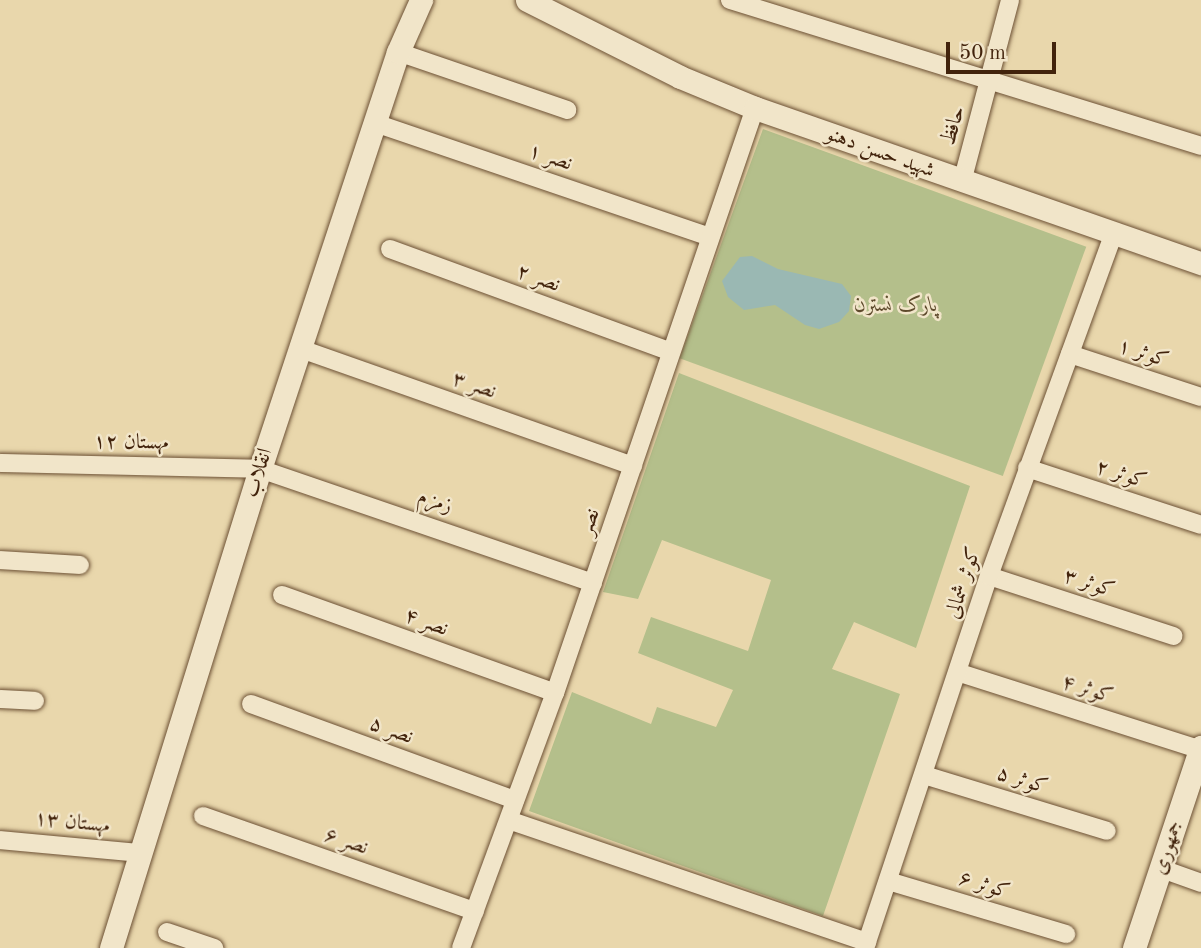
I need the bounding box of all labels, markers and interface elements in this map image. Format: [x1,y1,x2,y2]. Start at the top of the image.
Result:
scale bar [949,28,1059,72]
text: 50 m [959,43,1006,64]
street label: حافظ [936,104,972,148]
street label: شهید حسن دهنو [822,122,938,184]
street label: نصر ۱ [525,139,575,177]
street label: نصر ۲ [513,260,563,298]
park label: پارک نسترن [854,293,938,319]
street label: کوثر ۱ [1114,334,1172,374]
street label: نصر ۳ [449,367,499,405]
street label: مهستان ۱۲ [93,430,169,456]
street label: انقلاب [239,445,279,501]
street label: کوثر ۲ [1092,455,1150,495]
street label: زمزم [414,484,456,520]
street label: نصر [574,505,606,539]
street label: کوثر شمالی [941,544,987,622]
street label: کوثر ۳ [1060,564,1118,604]
street label: نصر ۴ [401,604,451,642]
street label: کوثر ۴ [1058,670,1116,710]
street label: نصر ۵ [366,712,416,750]
street label: کوثر ۵ [993,761,1051,801]
street label: مهستان ۱۳ [33,807,111,839]
street label: جمهوری [1147,818,1189,878]
street label: نصر ۶ [321,823,371,861]
street label: کوثر ۶ [955,866,1013,906]

